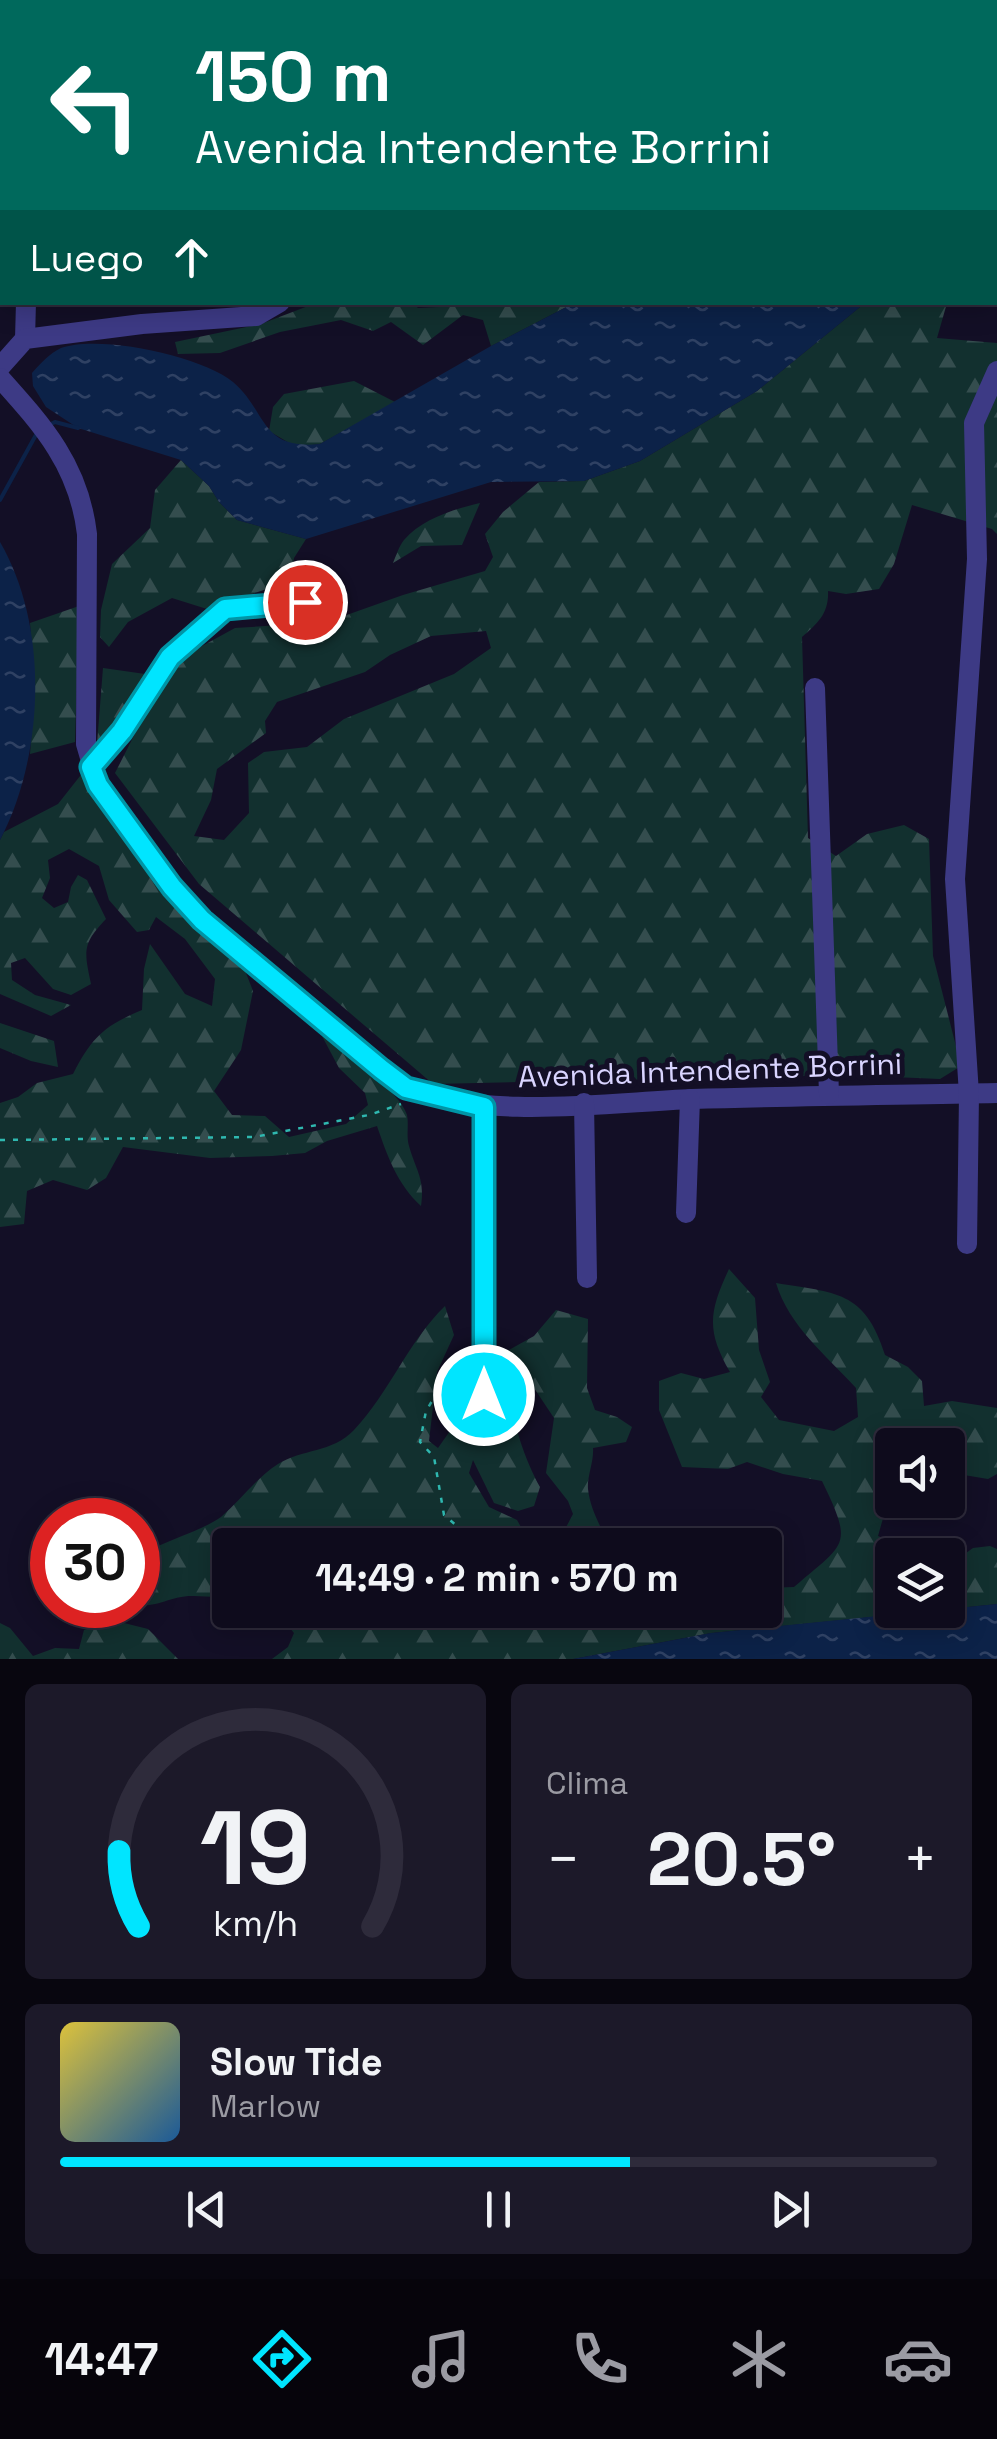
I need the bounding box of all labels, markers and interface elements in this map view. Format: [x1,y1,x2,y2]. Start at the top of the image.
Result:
text: 150 m [195,32,392,121]
icon: left [30,40,160,170]
text: Avenida Intendente Borrini [195,119,771,176]
icon: ahead [164,230,219,285]
text: Luego [30,234,144,282]
pin [263,560,348,645]
icon: arrive [278,575,333,630]
street label: Avenida Intendente Borrini [517,1044,903,1096]
position arrow [432,1343,536,1447]
map controls [875,1428,965,1628]
button: sound [875,1428,965,1518]
speed limit sign: 30 [30,1498,160,1628]
button: layers [875,1538,965,1628]
text: 14:49 · 2 min · 570 m [315,1554,679,1602]
text: Clima [546,1763,628,1803]
text: 19 [200,1782,311,1914]
text: 20.5° [647,1811,836,1907]
text: − [546,1824,580,1894]
text: + [903,1824,937,1894]
text: km/h [213,1901,298,1946]
text: Slow Tide [210,2038,383,2086]
text: Marlow [210,2086,321,2126]
icon: previous [179,2182,234,2237]
icon: pause [471,2182,526,2237]
icon: next [763,2182,818,2237]
icon: directions [247,2324,317,2394]
icon: music [406,2324,476,2394]
icon: phone [565,2324,635,2394]
icon: climate [724,2324,794,2394]
icon: car [883,2324,953,2394]
text: 14:47 [44,2331,158,2388]

